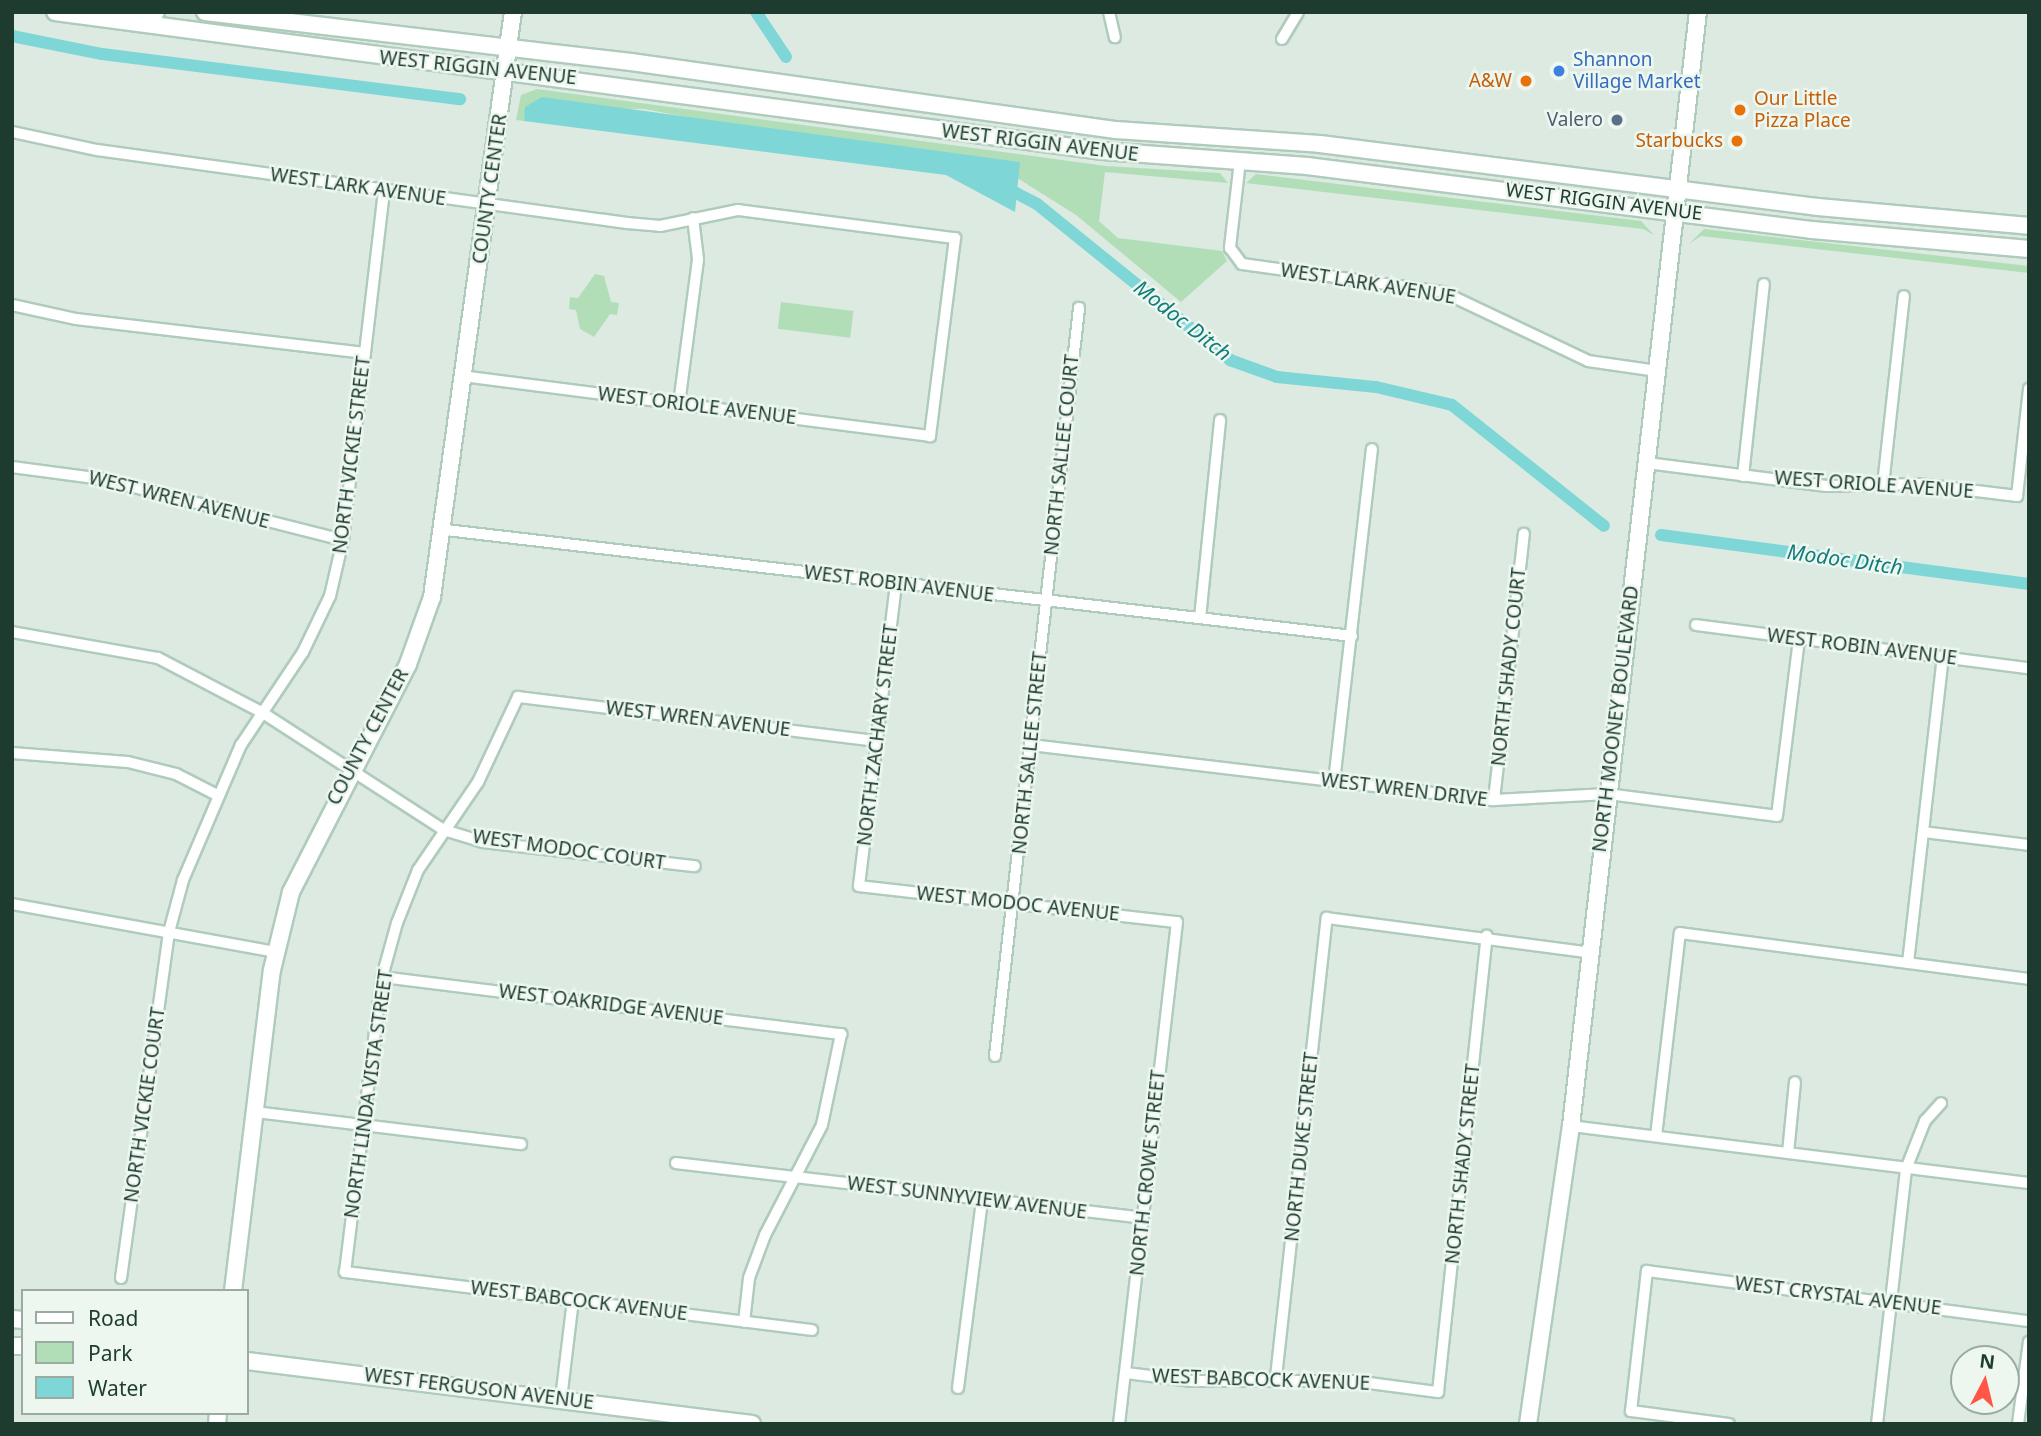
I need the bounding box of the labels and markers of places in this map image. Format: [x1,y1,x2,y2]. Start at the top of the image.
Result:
place label: Shannon Village Market [1573,49,1701,93]
marker: Shannon Village Market [1551,63,1567,79]
place label: A&W [1469,70,1512,92]
marker: A&W [1518,73,1534,89]
place label: Our Little Pizza Place [1754,88,1851,132]
marker: Our Little Pizza Place [1732,102,1748,118]
place label: Valero [1547,109,1603,131]
marker: Valero [1609,112,1625,128]
place label: Starbucks [1635,130,1723,152]
marker: Starbucks [1729,133,1745,149]

